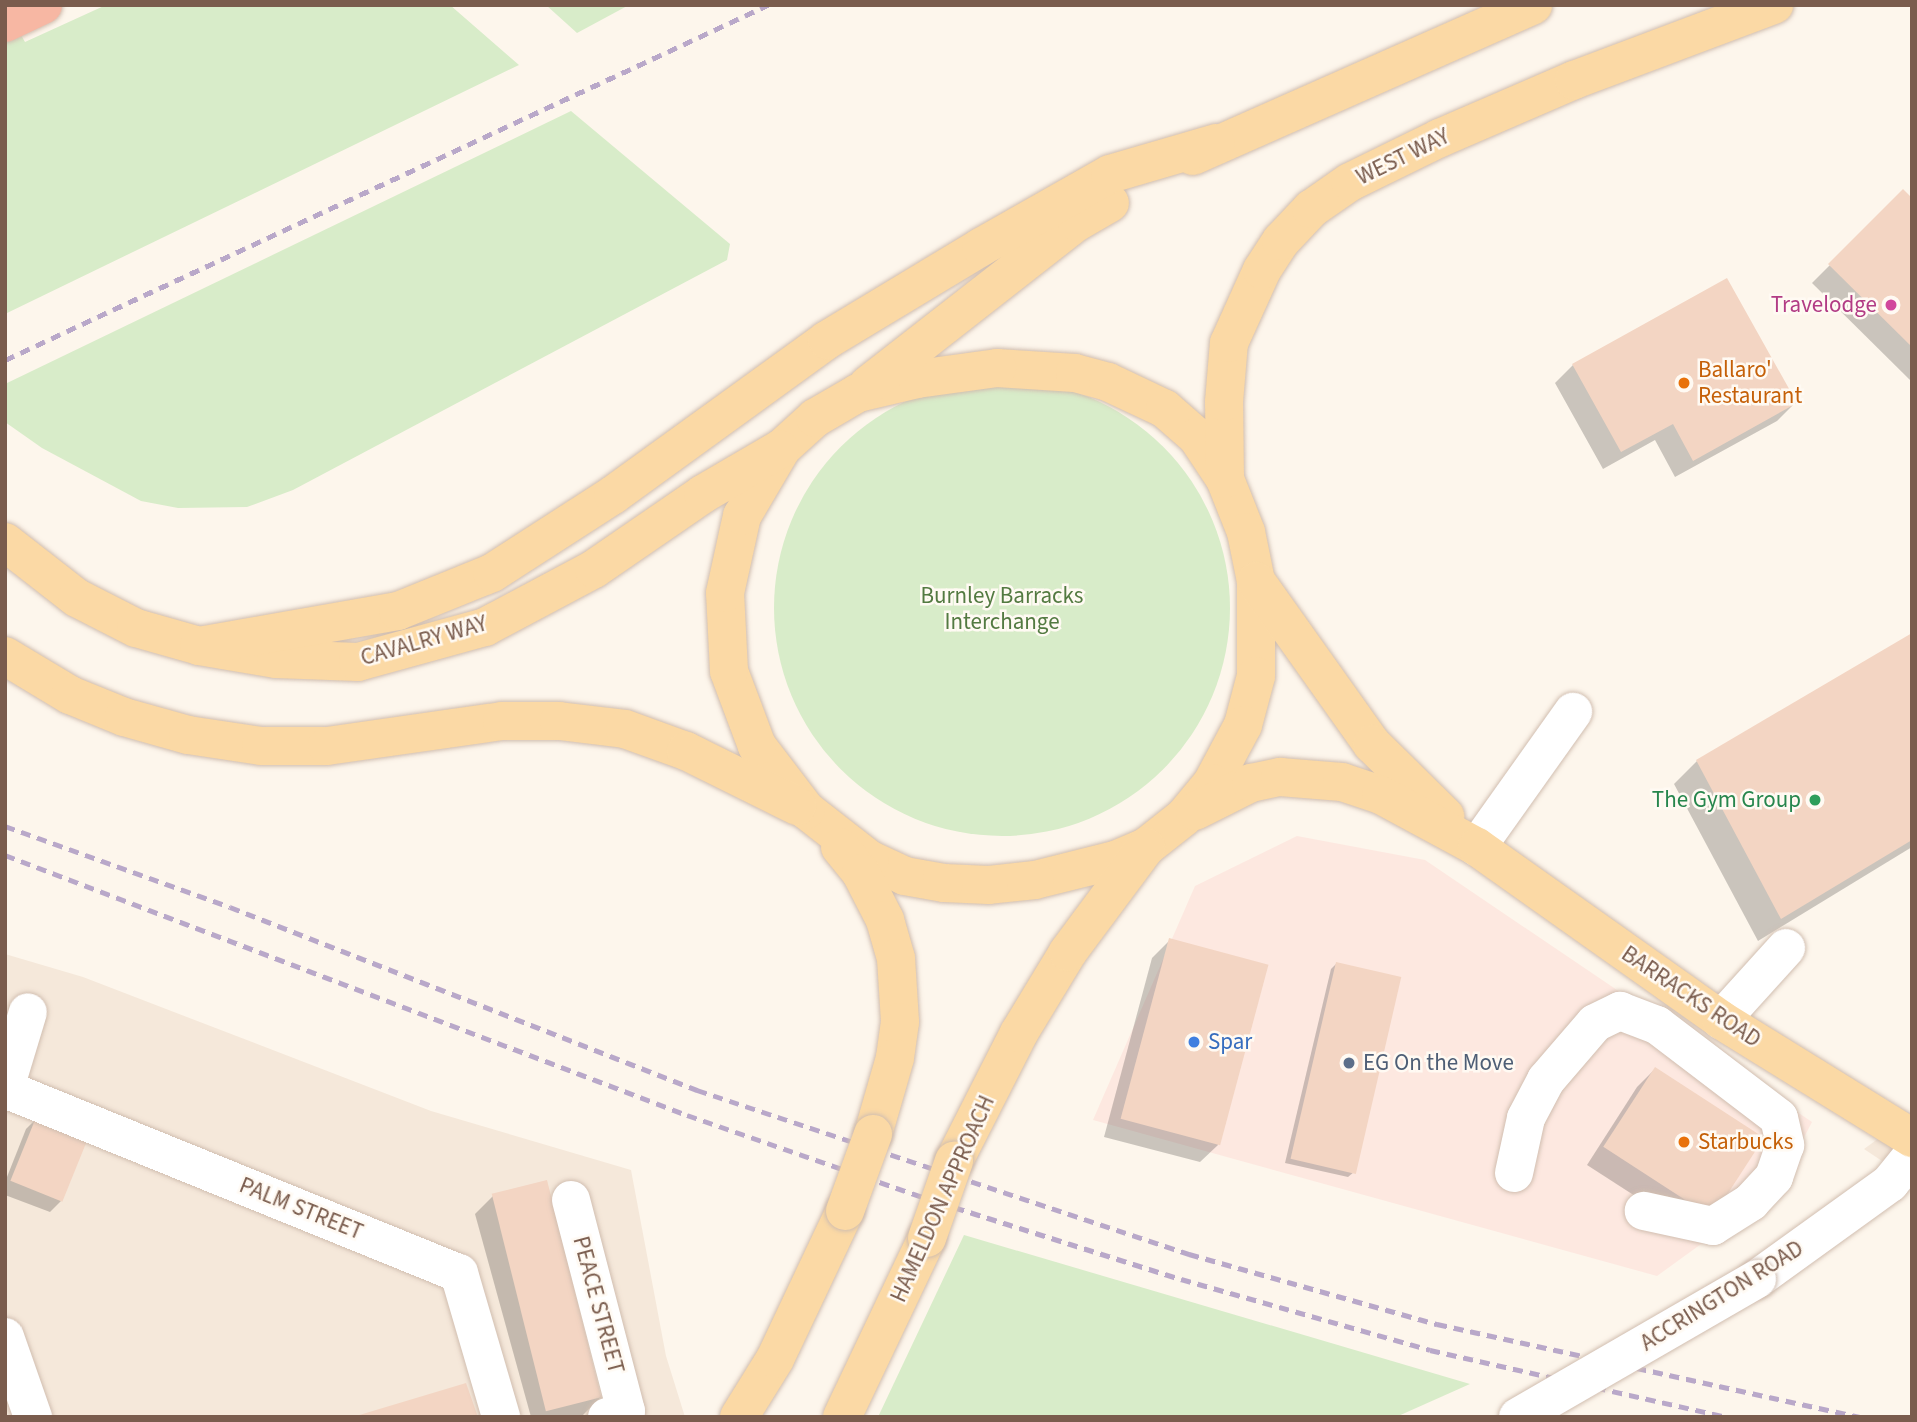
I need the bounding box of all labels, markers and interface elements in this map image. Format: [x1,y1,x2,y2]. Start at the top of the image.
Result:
street label: WEST WAY [1352,123,1454,191]
place label: Travelodge [1771,291,1877,319]
marker: Travelodge [1883,297,1899,313]
place label: Ballaro' Restaurant [1698,356,1802,410]
marker: Ballaro' Restaurant [1676,375,1692,391]
park label: Burnley Barracks Interchange [921,582,1083,636]
street label: CAVALRY WAY [358,610,490,672]
place label: The Gym Group [1652,786,1801,814]
marker: The Gym Group [1807,792,1823,808]
street label: BARRACKS ROAD [1616,940,1766,1054]
place label: Spar [1208,1028,1252,1056]
marker: Spar [1186,1034,1202,1050]
place label: EG On the Move [1363,1049,1514,1077]
marker: EG On the Move [1341,1055,1357,1071]
street label: HAMELDON APPROACH [885,1091,1001,1307]
place label: Starbucks [1698,1128,1793,1156]
marker: Starbucks [1676,1134,1692,1150]
street label: PALM STREET [235,1172,367,1246]
street label: PEACE STREET [566,1233,630,1377]
street label: ACCRINGTON ROAD [1635,1235,1809,1357]

